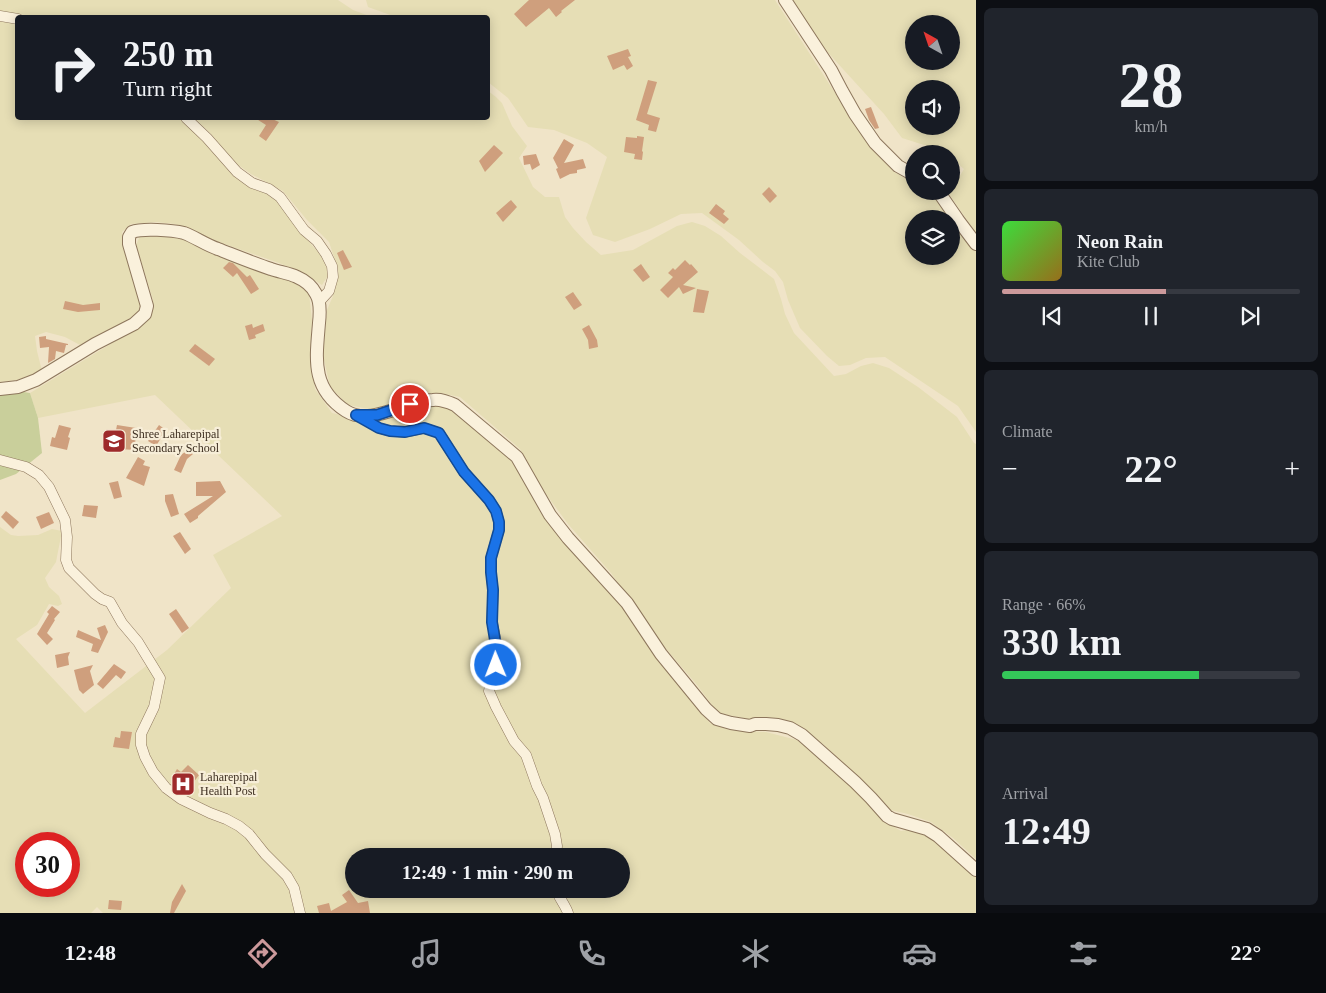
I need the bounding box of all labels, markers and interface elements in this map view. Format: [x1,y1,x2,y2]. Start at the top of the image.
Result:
north arrow [905,15,960,70]
map controls [905,15,960,265]
icon: right [40,35,105,100]
text: 250 m [123,35,213,74]
text: 28 [1119,49,1184,121]
text: Turn right [123,76,212,101]
button: sound [905,80,960,135]
text: km/h [1135,118,1167,135]
button: search [905,145,960,200]
button: layers [905,210,960,265]
text: Neon Rain [1077,231,1163,252]
text: Kite Club [1077,253,1140,270]
icon: previous [1038,302,1066,330]
icon: pause [1137,302,1165,330]
icon: next [1236,302,1264,330]
pin [389,383,431,425]
icon: arrive [396,390,424,418]
text: Climate [1002,423,1053,440]
place label: Shree Laharepipal Secondary School [132,427,220,455]
school or university icon: Shree Laharepipal Secondary School [101,428,127,454]
text: 22° [1124,448,1178,490]
text: − [1002,453,1018,484]
text: + [1284,453,1300,484]
text: Range · 66% [1002,596,1086,613]
text: 330 km [1002,621,1121,663]
position arrow [469,638,521,690]
place label: Laharepipal Health Post [200,770,258,798]
hospital icon: Laharepipal Health Post [170,771,196,797]
text: Arrival [1002,785,1048,802]
text: 12:49 [1002,810,1091,852]
speed limit sign: 30 [15,832,80,897]
text: 12:49 · 1 min · 290 m [402,862,573,883]
icon: directions [245,936,280,971]
icon: music [409,936,444,971]
icon: phone [574,936,609,971]
icon: climate [738,936,773,971]
icon: car [902,936,937,971]
icon: filters [1066,936,1101,971]
text: 12:48 [65,940,116,965]
text: 22° [1230,940,1261,965]

